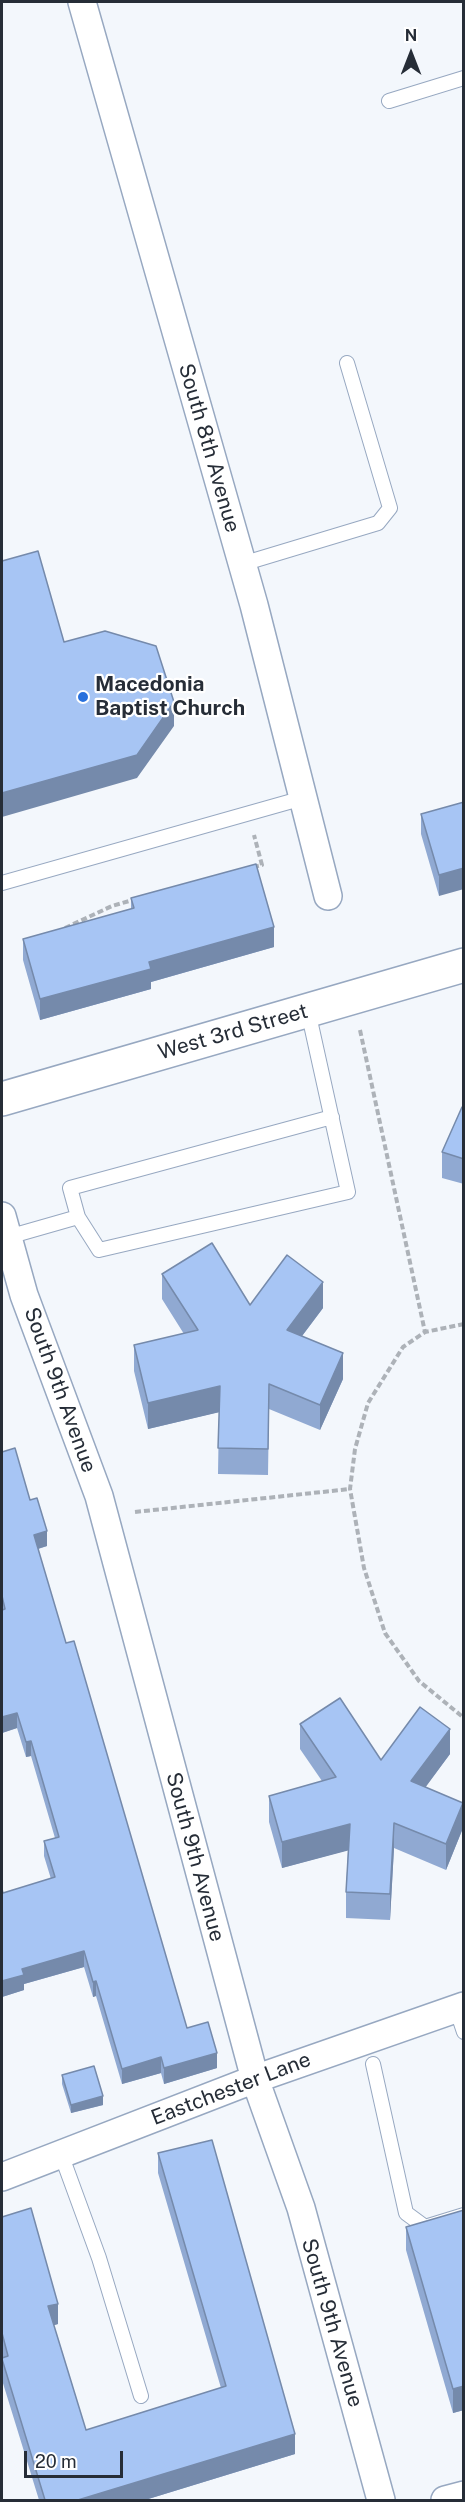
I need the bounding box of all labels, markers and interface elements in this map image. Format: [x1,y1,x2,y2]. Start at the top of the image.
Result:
north arrow [381,24,441,84]
text: N [405,26,417,45]
street label: South 8th Avenue [173,361,245,535]
place label: Macedonia Baptist Church [95,672,245,722]
marker: Macedonia Baptist Church [76,690,90,704]
street label: West 3rd Street [155,999,311,1065]
street label: South 9th Avenue [18,1304,102,1476]
street label: South 9th Avenue [160,1770,230,1944]
street label: Eastchester Lane [148,2047,314,2131]
street label: South 9th Avenue [296,2236,368,2410]
scale bar [27,2439,126,2477]
text: 20 m [35,2451,77,2472]

